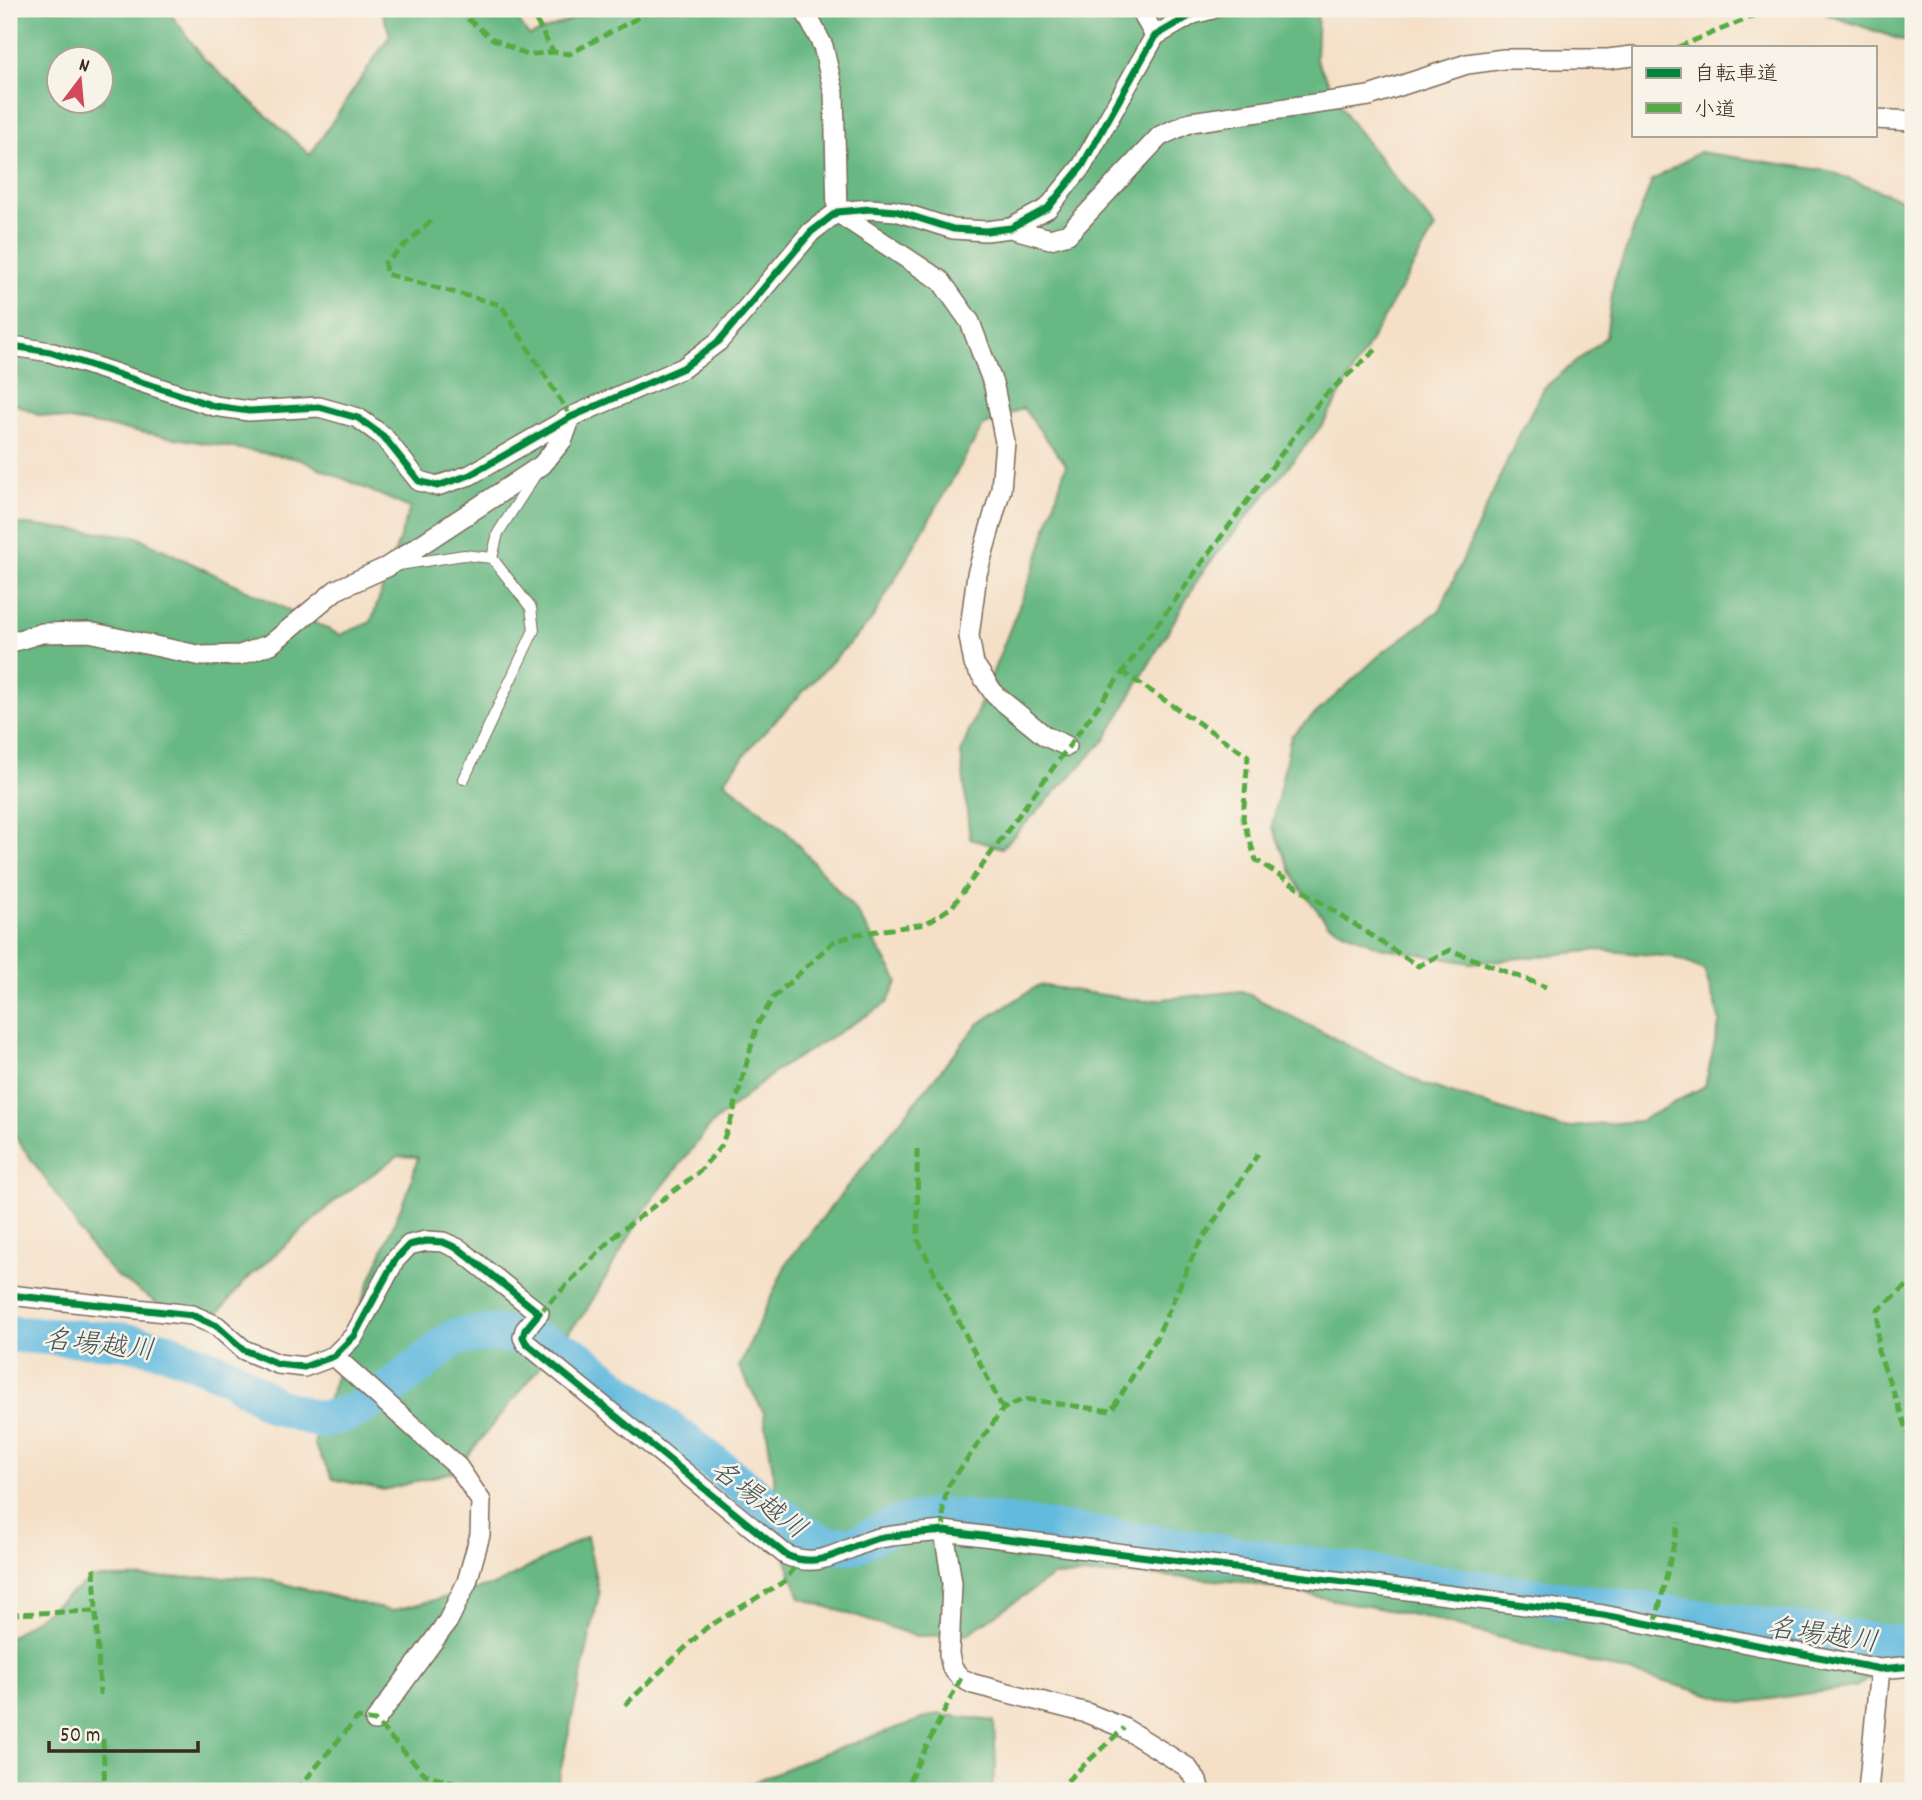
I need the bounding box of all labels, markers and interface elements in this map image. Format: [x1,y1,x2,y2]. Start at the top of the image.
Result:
north arrow [46,46,116,116]
legend [1632,46,1876,136]
text: N [75,53,92,81]
text: 自転車道 [1694,61,1778,91]
text: 小道 [1694,97,1736,127]
water label: 名場越川 [41,1322,156,1374]
water label: 名場越川 [700,1452,814,1552]
water label: 名場越川 [1764,1610,1881,1666]
scale bar [49,1709,198,1753]
text: 50 m [60,1722,100,1752]

